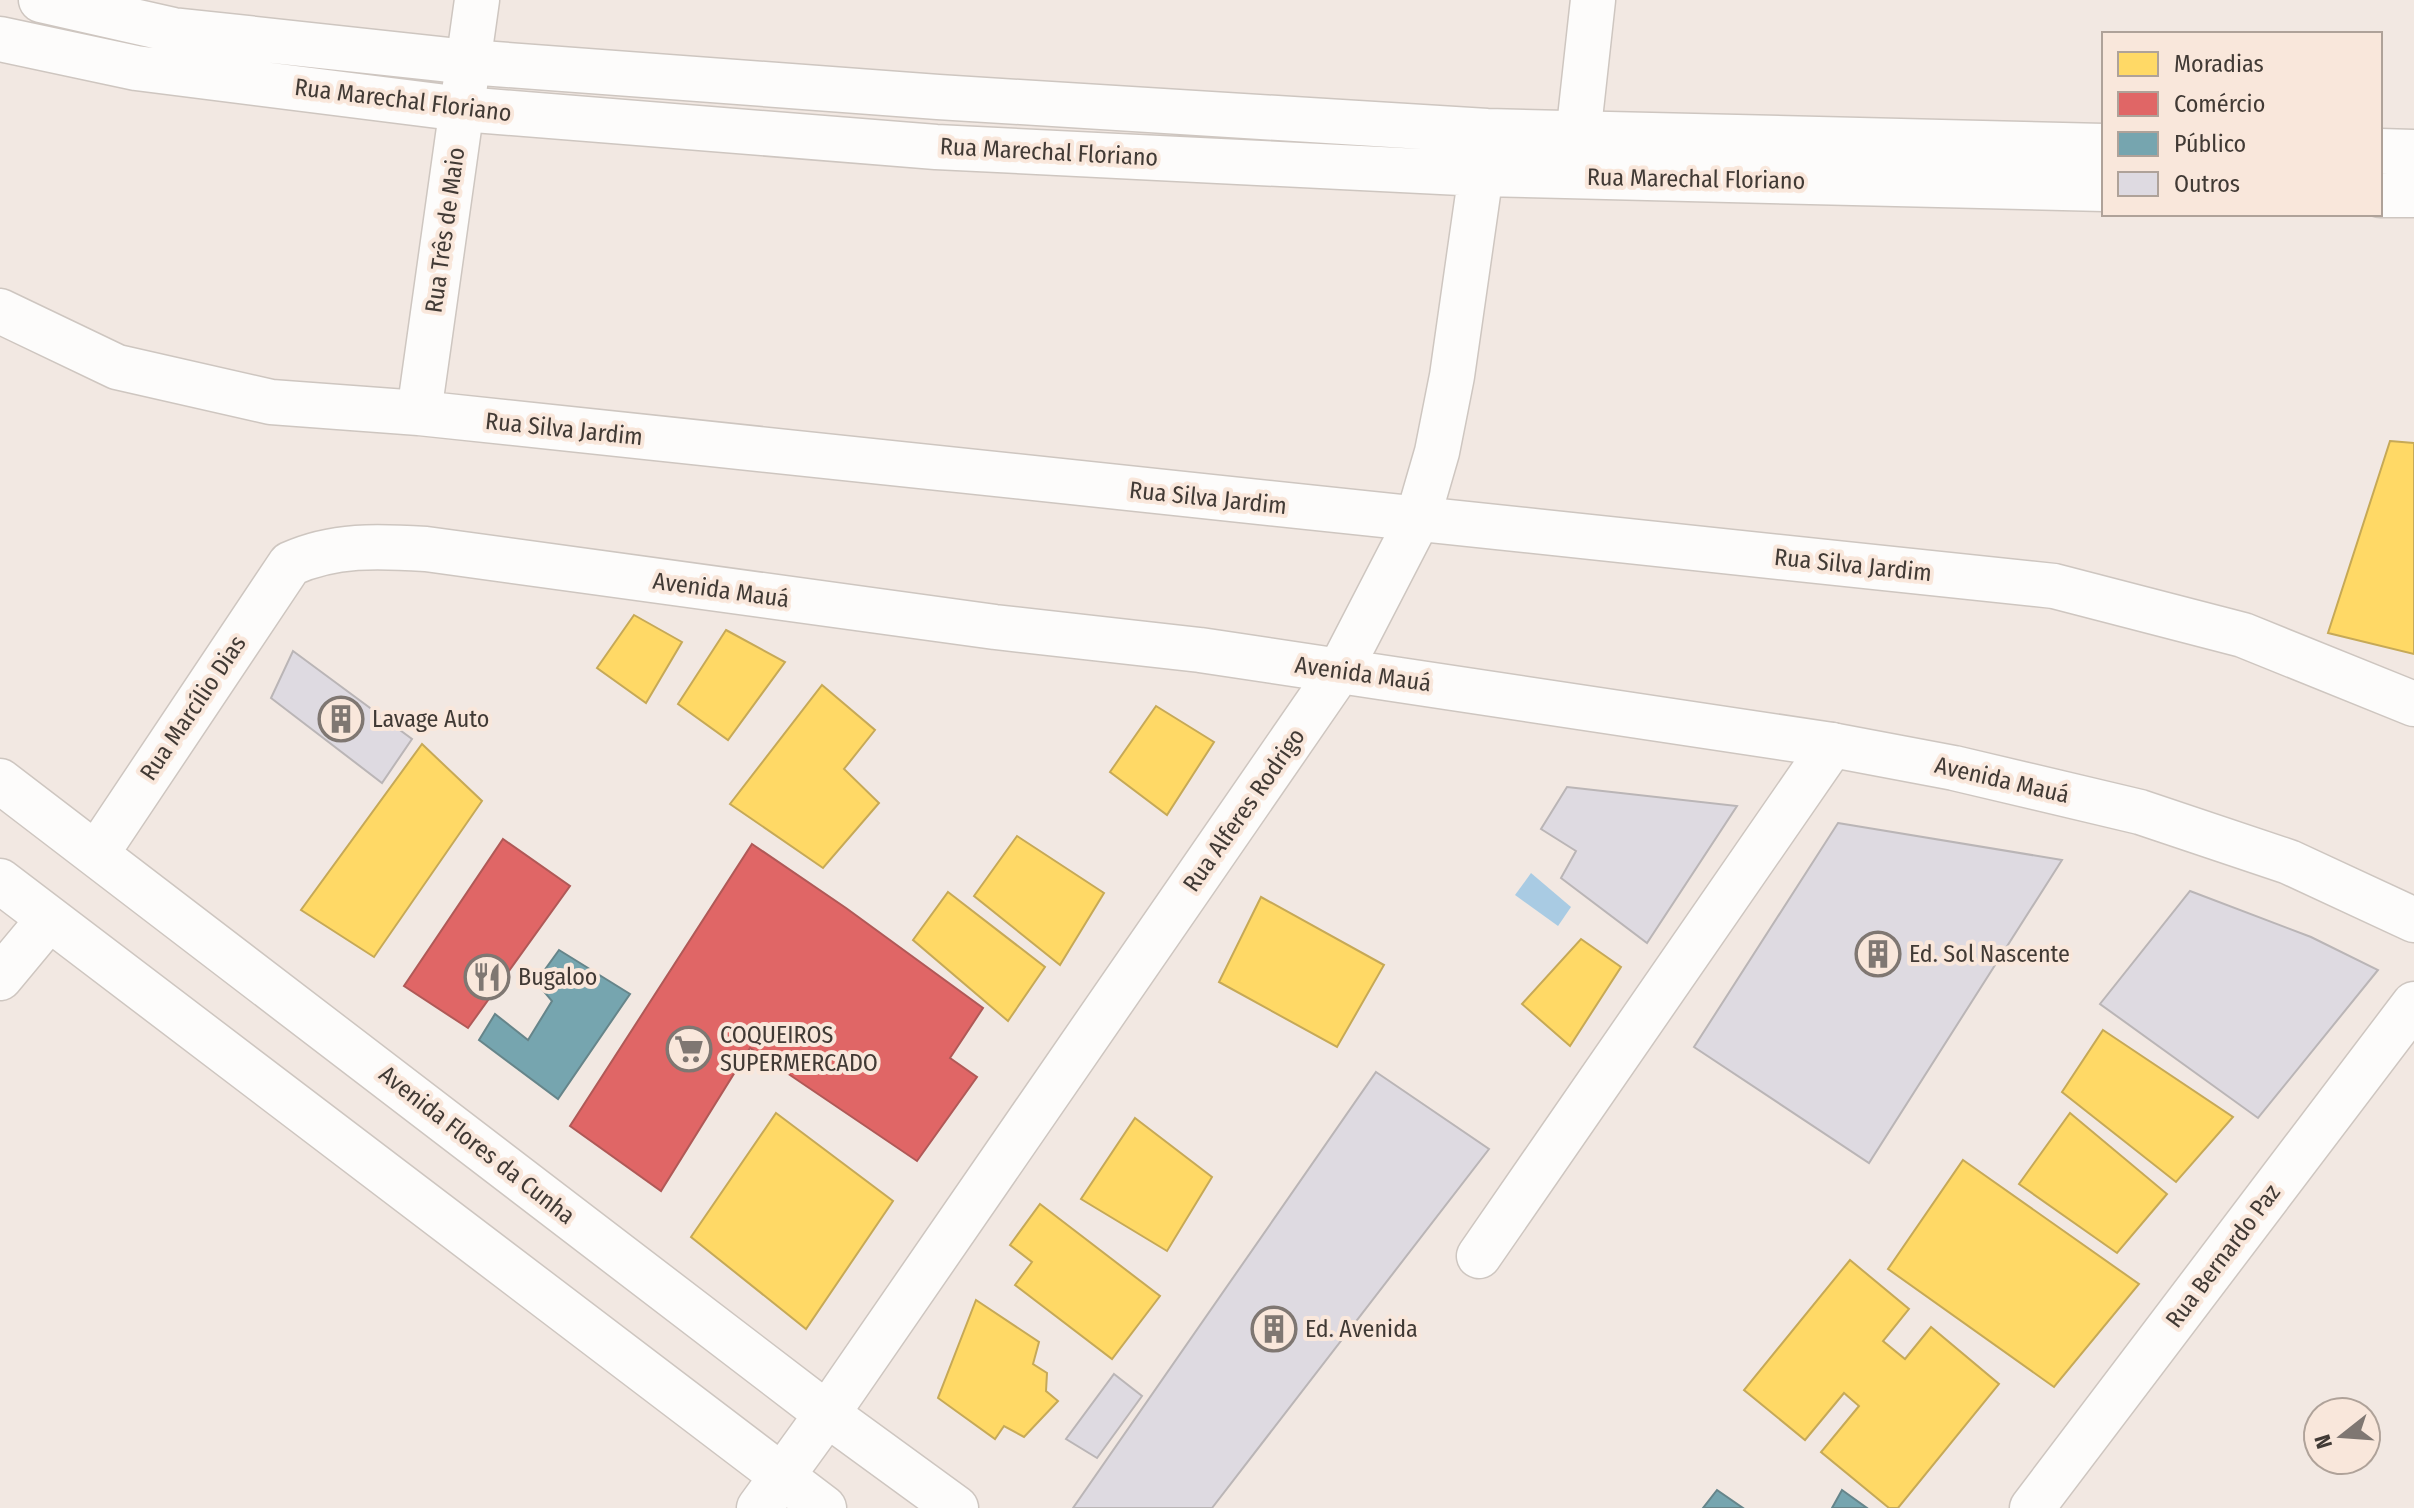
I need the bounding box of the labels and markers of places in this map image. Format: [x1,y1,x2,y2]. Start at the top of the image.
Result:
building icon: Lavage Auto [317,695,365,743]
place label: Lavage Auto [372,705,489,733]
building icon: Ed. Sol Nascente [1854,930,1902,978]
place label: Ed. Sol Nascente [1909,940,2070,968]
restaurant icon: Bugaloo [463,953,511,1001]
place label: Bugaloo [518,963,598,991]
place label: COQUEIROS SUPERMERCADO [720,1021,878,1077]
supermarket icon: COQUEIROS SUPERMERCADO [665,1025,713,1073]
building icon: Ed. Avenida [1250,1305,1298,1353]
place label: Ed. Avenida [1305,1315,1418,1343]

